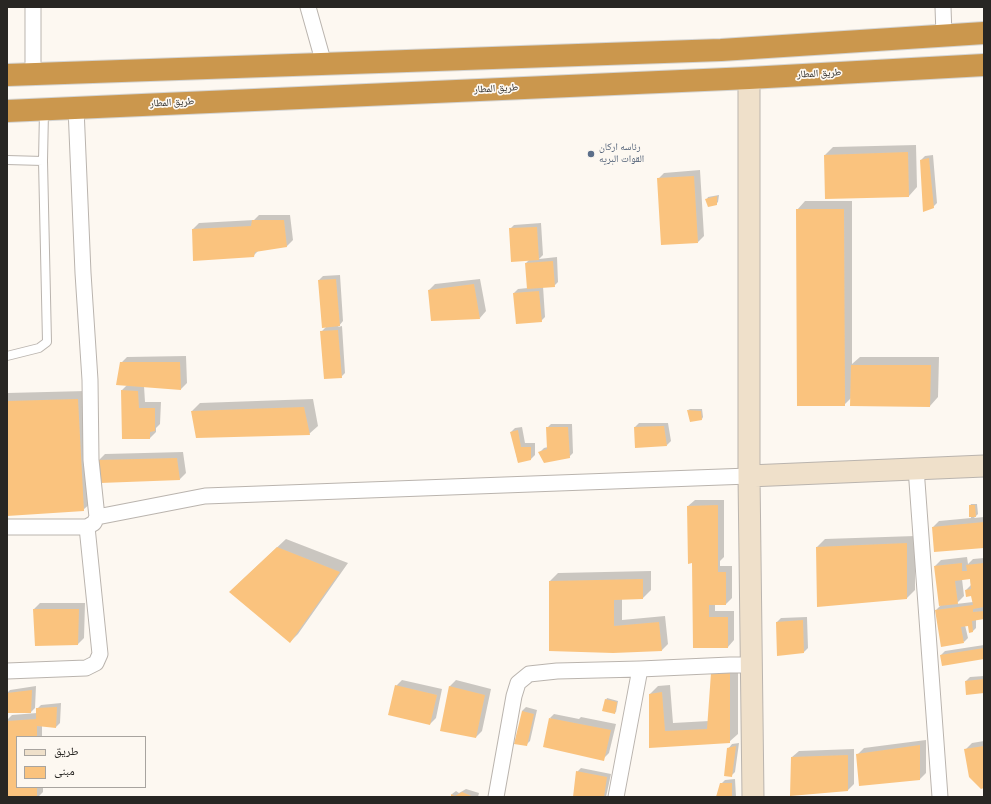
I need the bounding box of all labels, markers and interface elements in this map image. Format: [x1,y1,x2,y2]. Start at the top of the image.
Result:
street label: طريق المطار [797,67,841,81]
street label: طريق المطار [474,82,518,96]
street label: طريق المطار [150,96,194,110]
place label: رئاسه اركان القوات البريه [599,142,644,166]
marker: رئاسه اركان القوات البريه [586,149,596,159]
legend [16,736,146,788]
text: طريق [54,743,79,759]
text: مبنى [54,763,75,779]

